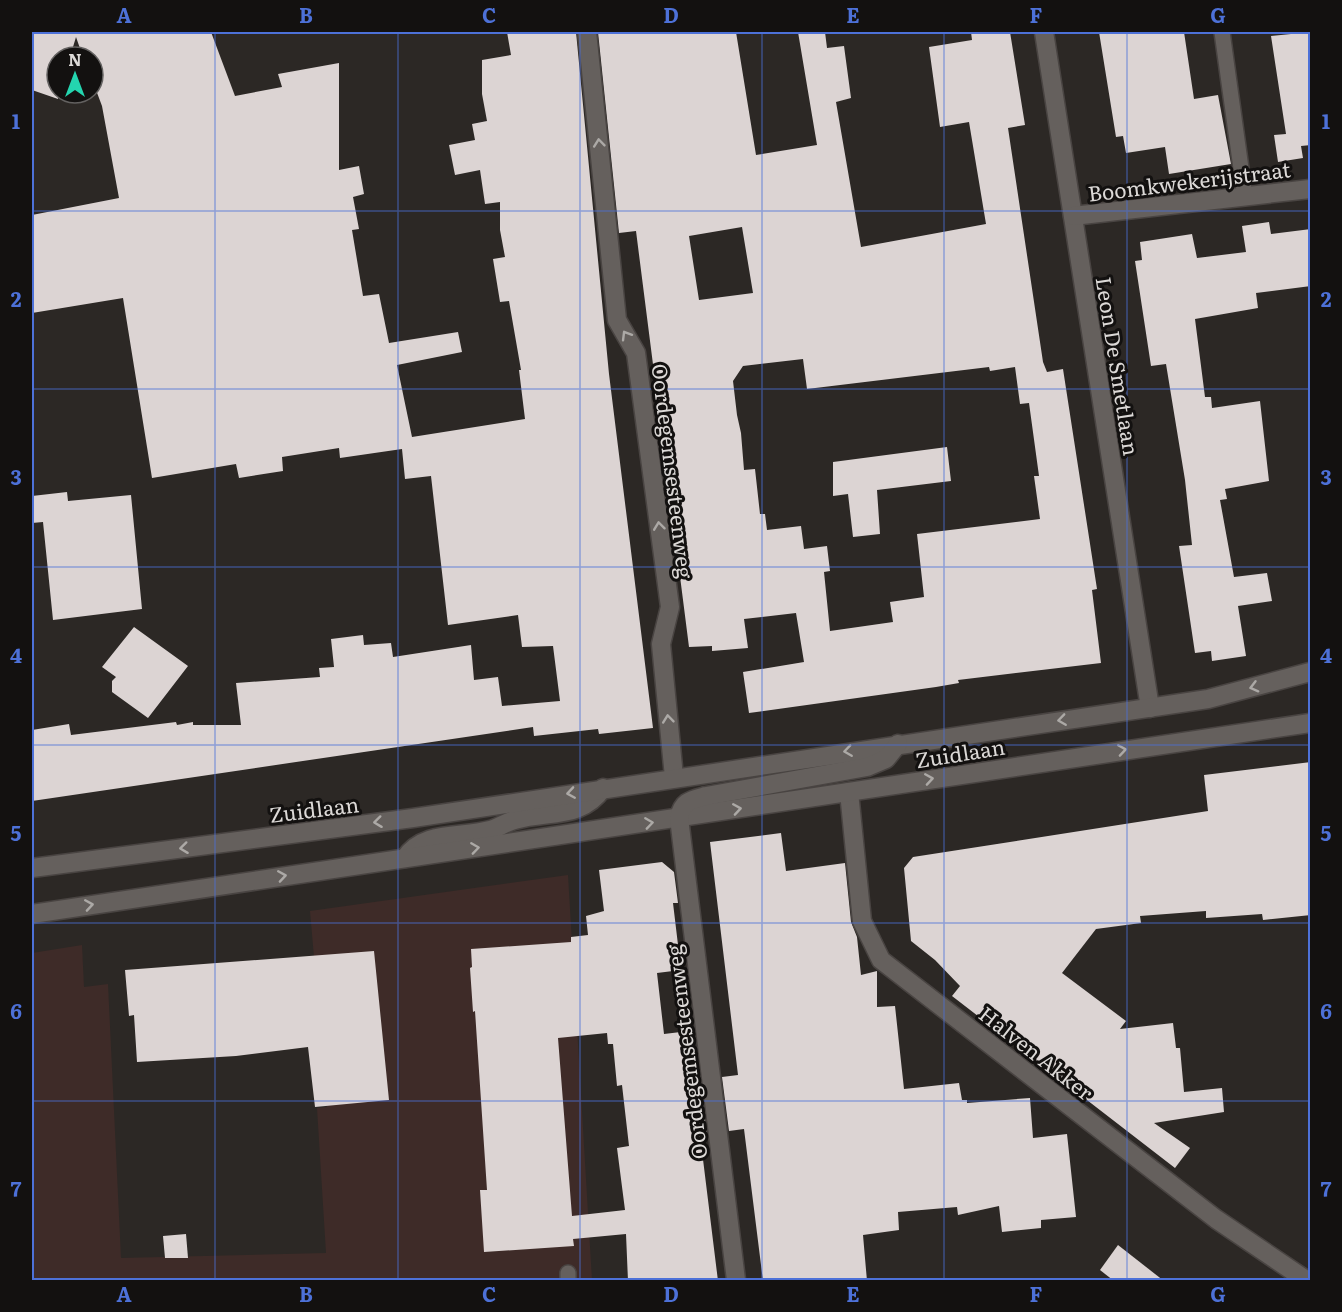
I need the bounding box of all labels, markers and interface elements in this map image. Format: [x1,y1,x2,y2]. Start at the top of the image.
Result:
text: A [116,0,132,29]
text: B [299,0,313,29]
text: C [482,0,496,29]
text: D [663,0,679,29]
text: E [846,0,860,29]
text: F [1030,0,1043,29]
text: G [1210,0,1226,29]
north arrow [45,45,105,105]
text: N [68,47,82,71]
text: 1 [12,105,20,135]
text: 1 [1322,105,1330,135]
one-way arrow [593,139,606,148]
street label: Boomkwekerijstraat [1086,152,1293,208]
street label: Leon De Smetlaan [1090,274,1148,458]
text: 2 [11,283,22,313]
text: 2 [1321,283,1332,313]
one-way arrow [621,331,633,341]
street label: Oordegemsesteenweg [645,362,703,581]
text: 3 [10,461,22,491]
text: 3 [1320,461,1332,491]
one-way arrow [653,521,666,530]
text: 4 [10,639,22,669]
text: 4 [1320,639,1332,669]
one-way arrow [1249,680,1260,692]
one-way arrow [662,714,675,723]
one-way arrow [1057,714,1067,726]
street label: Zuidlaan [913,730,1007,774]
one-way arrow [844,744,853,756]
one-way arrow [1118,745,1127,757]
one-way arrow [925,774,934,786]
one-way arrow [566,786,576,799]
street label: Zuidlaan [267,787,361,829]
one-way arrow [732,804,741,816]
one-way arrow [373,816,382,828]
text: 5 [11,817,22,847]
one-way arrow [644,817,654,829]
text: 5 [1321,817,1332,847]
one-way arrow [180,841,189,853]
one-way arrow [471,842,480,854]
one-way arrow [278,871,287,883]
one-way arrow [85,900,94,912]
street label: Oordegemsesteenweg [656,942,714,1161]
text: 6 [10,995,22,1025]
text: 6 [1320,995,1332,1025]
street label: Halven Akker [973,997,1101,1107]
text: 7 [11,1173,22,1203]
text: 7 [1321,1173,1332,1203]
text: A [116,1278,132,1308]
text: B [299,1278,313,1308]
text: C [482,1278,496,1308]
text: D [663,1278,679,1308]
text: E [846,1278,860,1308]
text: F [1030,1278,1043,1308]
text: G [1210,1278,1226,1308]

